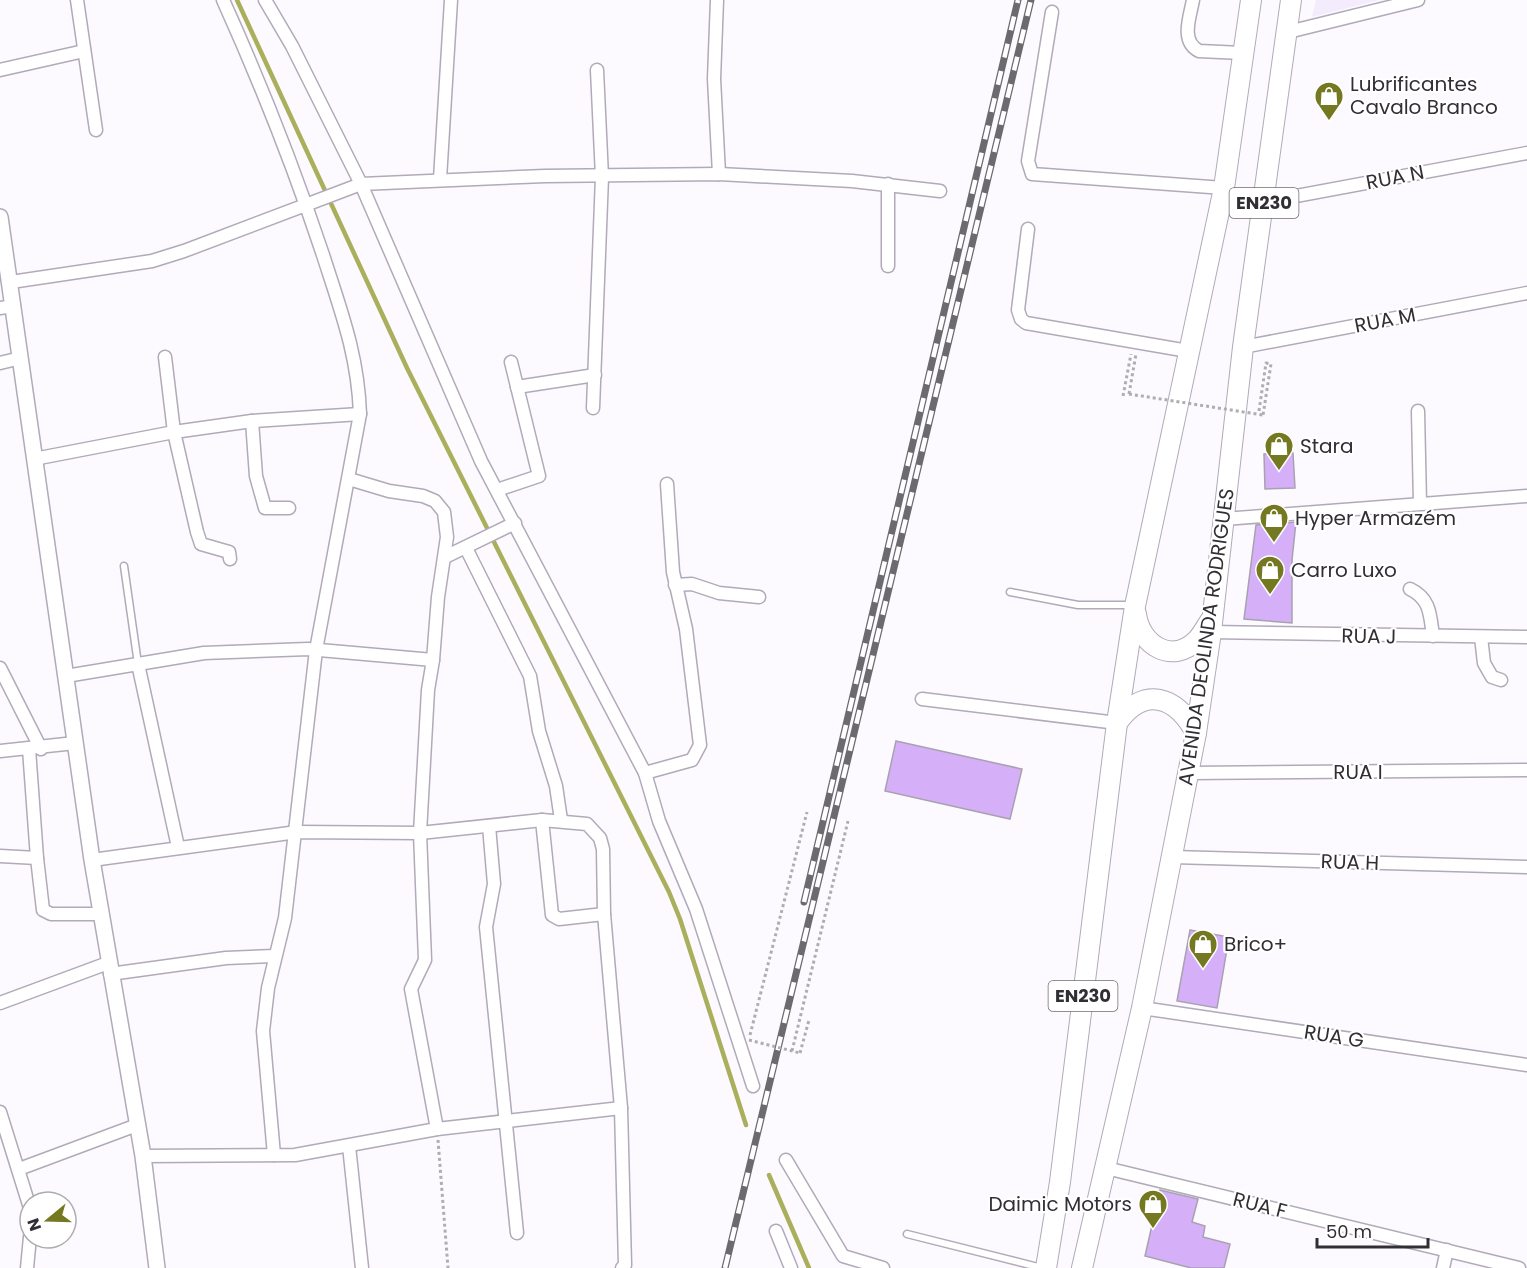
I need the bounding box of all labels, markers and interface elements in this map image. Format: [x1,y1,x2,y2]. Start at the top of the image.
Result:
place label: Lubrificantes Cavalo Branco [1350,70,1498,121]
shop icon: Lubrificantes Cavalo Branco [1313,80,1345,122]
street label: RUA N [1364,158,1426,196]
road number: EN230 [1230,188,1298,218]
street label: RUA M [1352,300,1418,340]
shop icon: Stara [1263,430,1295,472]
place label: Stara [1300,432,1354,460]
street label: AVENIDA DEOLINDA RODRIGUES [1171,486,1241,788]
shop icon: Hyper Armazém [1258,502,1290,544]
place label: Hyper Armazém [1295,504,1456,532]
shop icon: Carro Luxo [1254,554,1286,596]
place label: Carro Luxo [1291,556,1397,584]
street label: RUA J [1341,622,1397,650]
street label: RUA I [1333,758,1383,786]
street label: RUA H [1320,847,1380,877]
shop icon: Brico+ [1187,928,1219,970]
place label: Brico+ [1224,930,1287,958]
road number: EN230 [1048,981,1118,1011]
street label: RUA G [1302,1017,1366,1055]
street label: RUA F [1230,1185,1290,1225]
shop icon: Daimic Motors [1137,1188,1169,1230]
north arrow [18,1190,78,1250]
place label: Daimic Motors [988,1190,1132,1218]
scale bar [1317,1211,1428,1249]
text: N [21,1215,47,1234]
text: 50 m [1326,1219,1372,1244]

